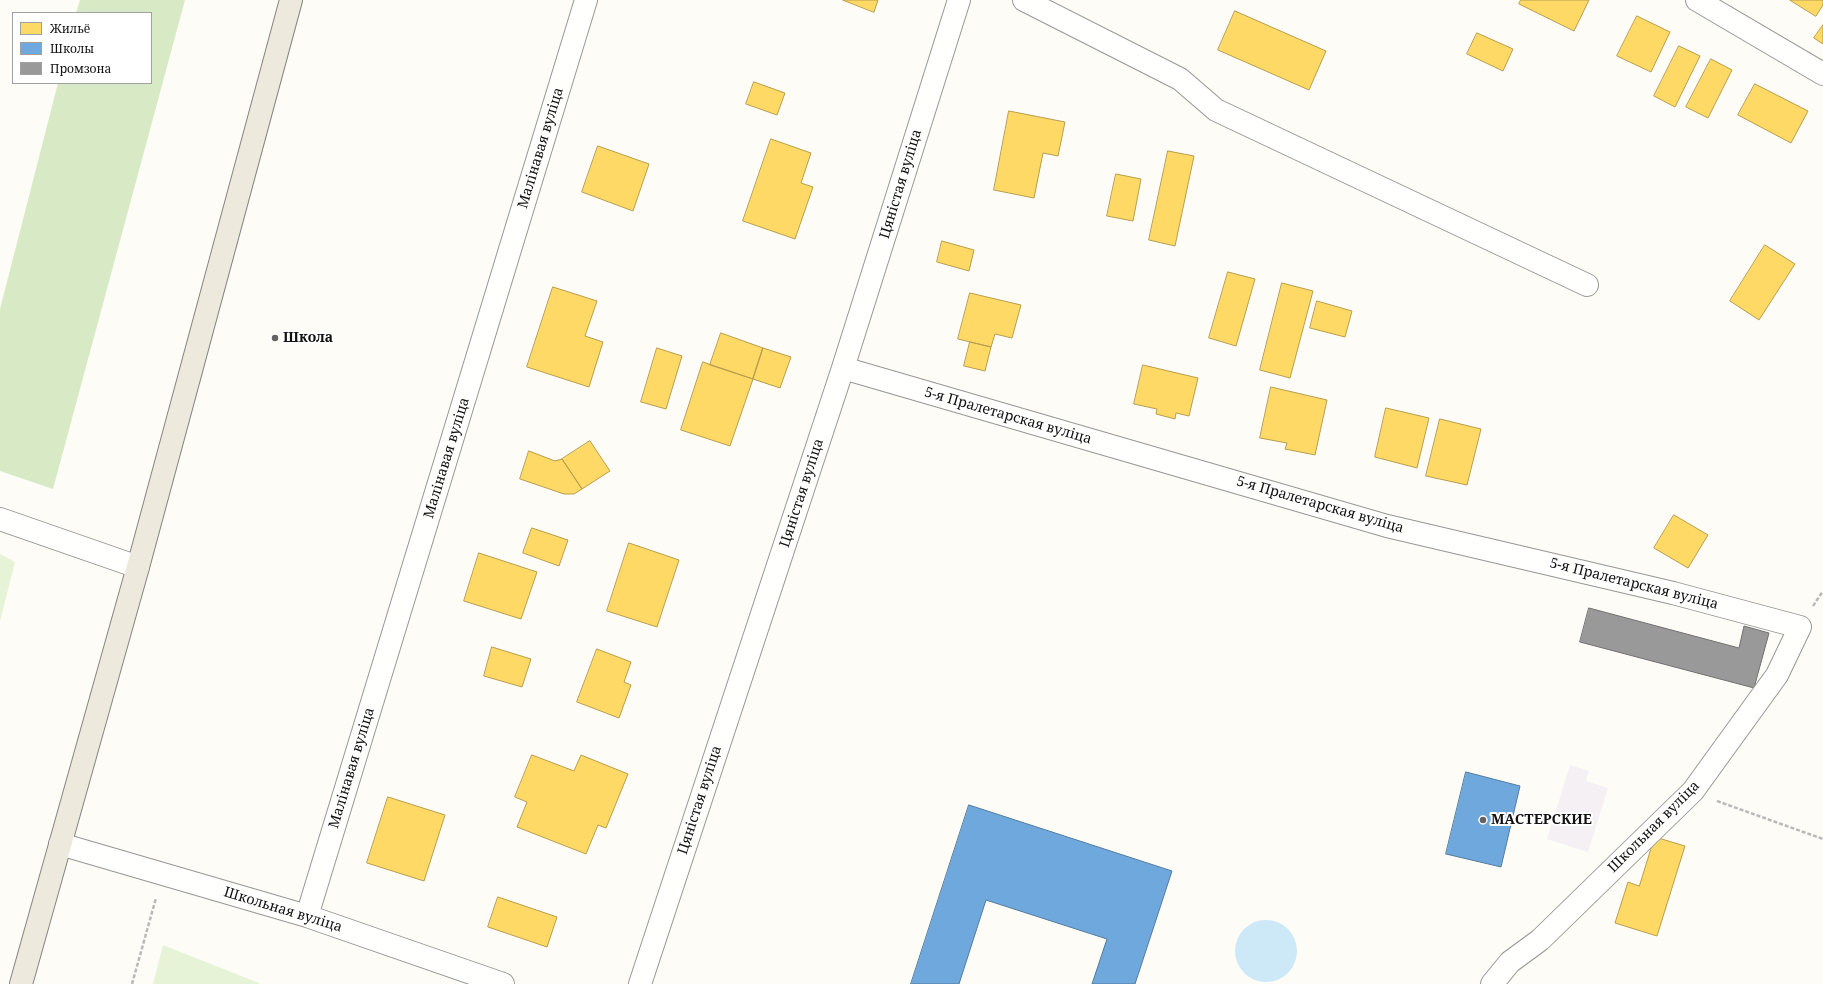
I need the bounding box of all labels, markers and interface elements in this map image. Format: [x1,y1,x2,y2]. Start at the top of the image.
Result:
legend [12,12,152,84]
text: Жильё [50,20,90,37]
text: Школы [50,40,94,57]
text: Промзона [50,60,111,77]
street label: Малінавая вуліца [515,85,567,211]
street label: Цяністая вуліца [876,127,926,241]
place label: Школа [283,330,333,346]
marker: Школа [270,333,280,343]
street label: 5-я Пралетарская вуліца [922,384,1094,448]
street label: Малінавая вуліца [421,395,473,521]
street label: Цяністая вуліца [776,436,828,550]
street label: 5-я Пралетарская вуліца [1234,473,1406,537]
street label: 5-я Пралетарская вуліца [1548,555,1720,613]
street label: Малінавая вуліца [326,705,378,831]
street label: Цяністая вуліца [674,743,726,857]
street label: Школьная вуліца [1605,778,1703,876]
place label: МАСТЕРСКИЕ [1491,812,1592,828]
marker: МАСТЕРСКИЕ [1478,815,1488,825]
street label: Школьная вуліца [222,884,344,936]

